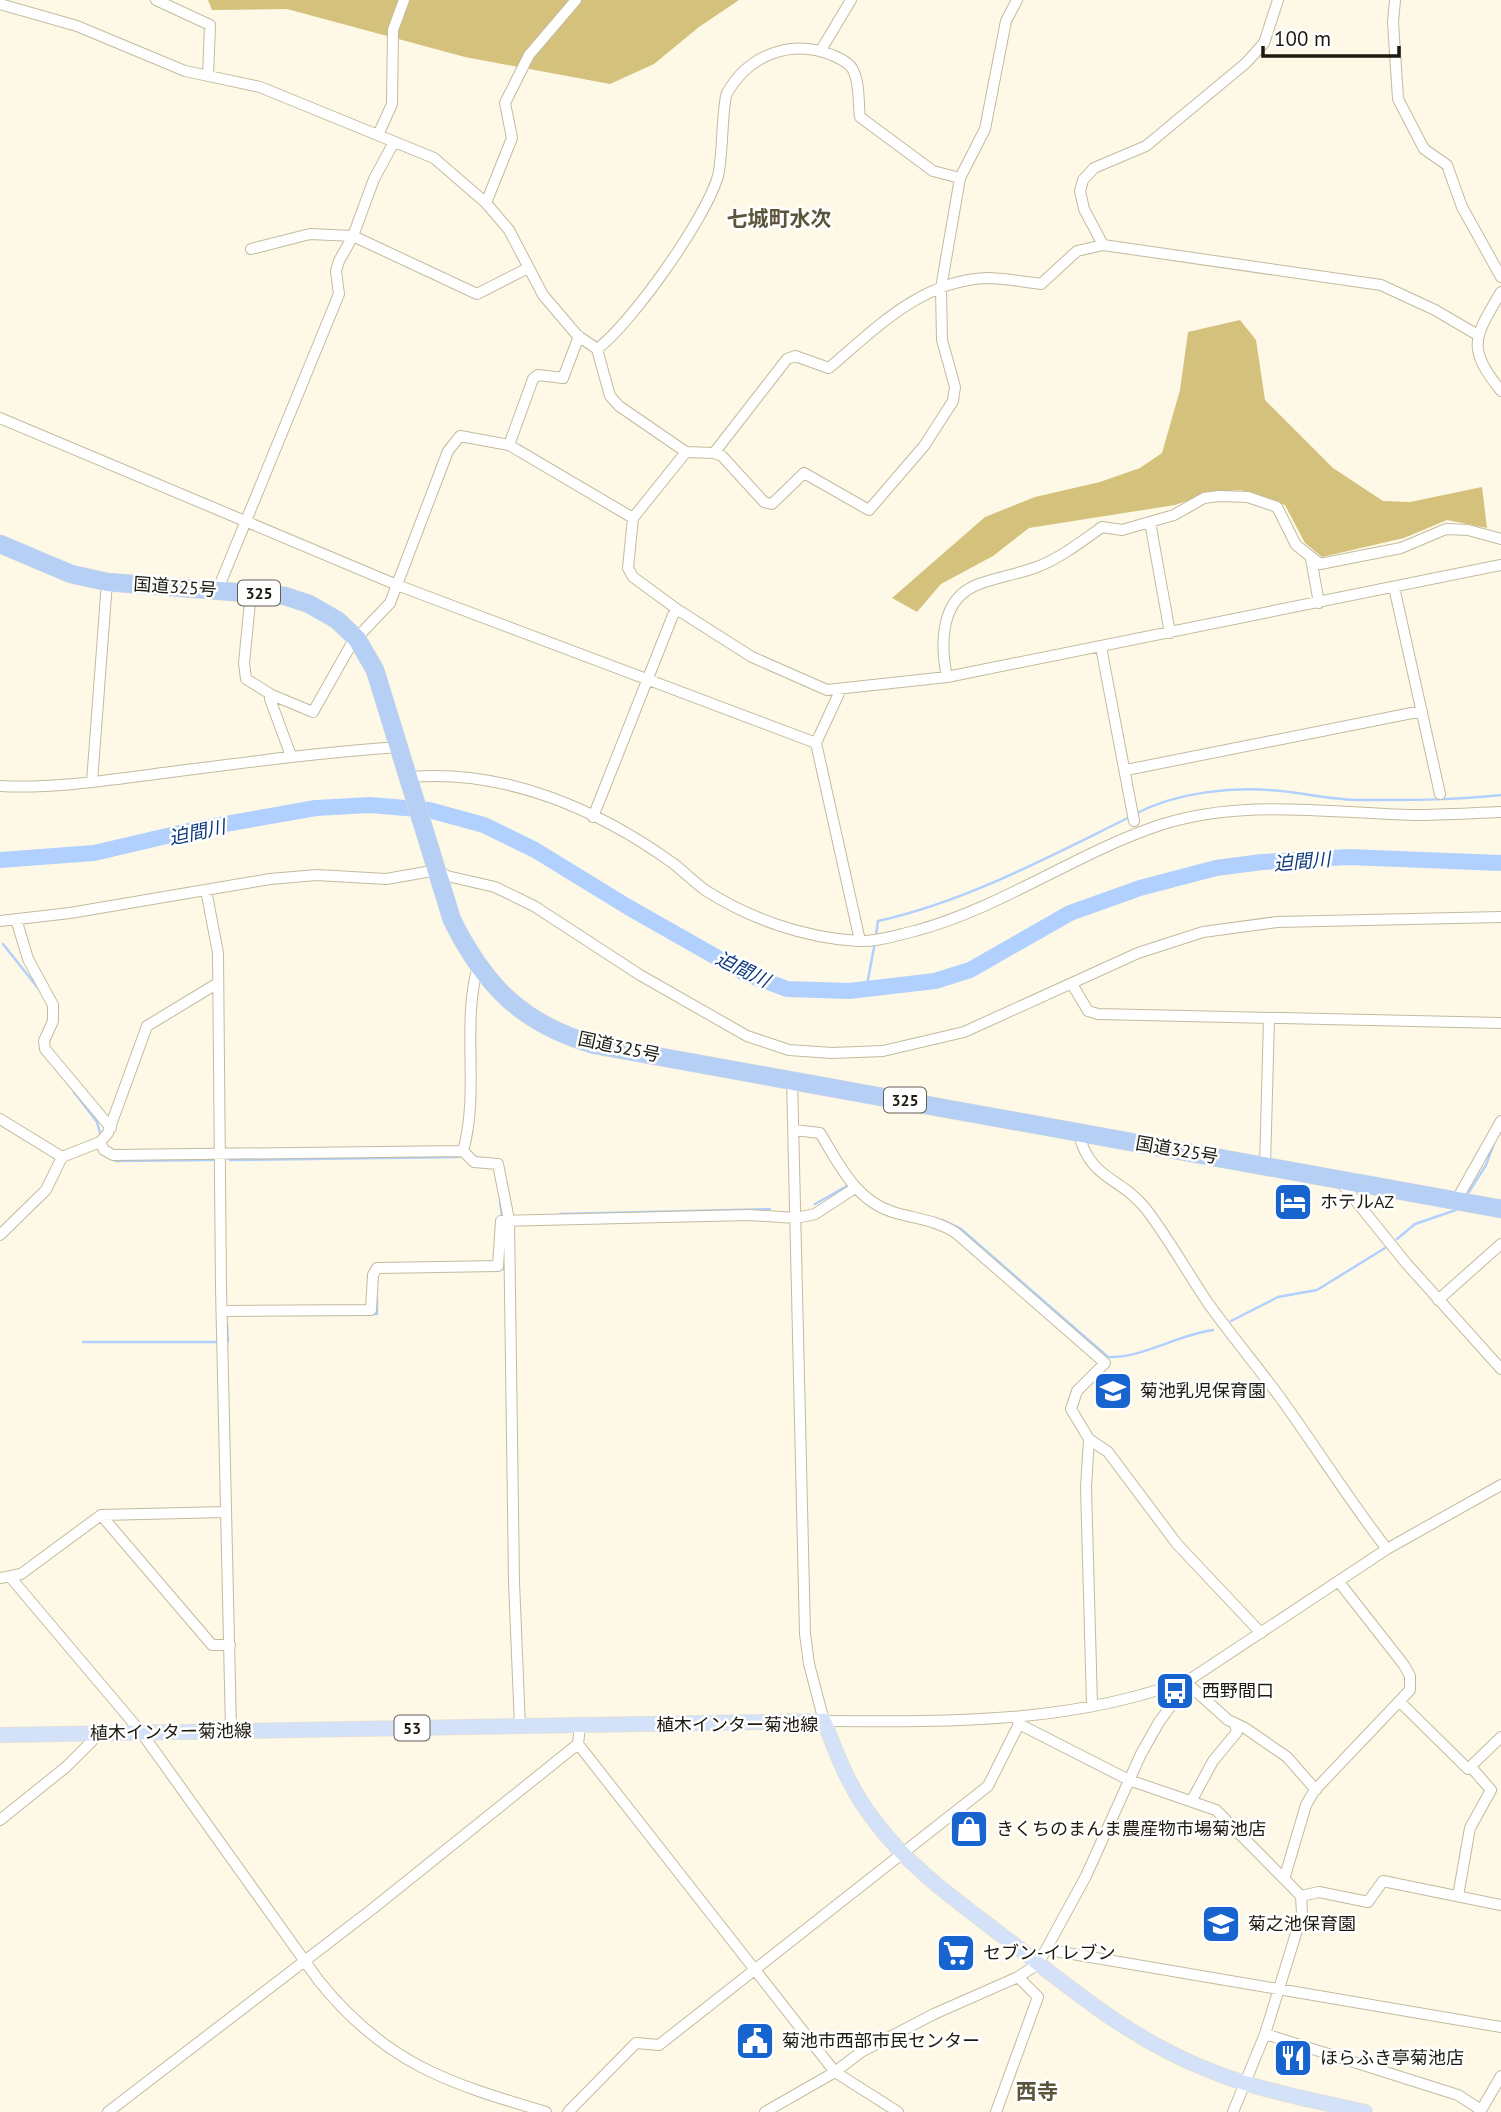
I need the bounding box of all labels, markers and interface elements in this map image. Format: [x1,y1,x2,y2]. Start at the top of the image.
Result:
scale bar [1263,14,1400,58]
text: 100 m [1274,25,1331,52]
district label: 七城町水次 [727,205,832,232]
street label: 国道325号 [133,572,217,601]
road number: 325 [238,580,280,606]
water label: 迫間川 [167,814,229,850]
water label: 迫間川 [1273,846,1333,875]
water label: 迫間川 [712,946,776,993]
street label: 国道325号 [576,1027,662,1066]
road number: 325 [884,1088,926,1112]
street label: 国道325号 [1134,1131,1220,1168]
hotel icon: ホテルAZ [1272,1181,1314,1223]
place label: ホテルAZ [1320,1190,1394,1213]
school or university icon: 菊池乳児保育園 [1092,1370,1134,1412]
place label: 菊池乳児保育園 [1140,1379,1266,1402]
bus stop icon: 西野間口 [1154,1670,1196,1712]
place label: 西野間口 [1202,1679,1274,1702]
street label: 植木インター菊池線 [656,1713,818,1736]
road number: 53 [394,1716,430,1740]
street label: 植木インター菊池線 [90,1719,252,1744]
shop icon: きくちのまんま農産物市場菊池店 [948,1808,990,1850]
place label: きくちのまんま農産物市場菊池店 [996,1817,1266,1840]
school or university icon: 菊之池保育園 [1200,1903,1242,1945]
place label: 菊之池保育園 [1248,1912,1356,1935]
supermarket icon: セブン-イレブン [935,1932,977,1974]
place label: セブン-イレブン [983,1941,1115,1964]
public building icon: 菊池市西部市民センター [734,2020,776,2062]
place label: 菊池市西部市民センター [782,2029,980,2052]
restaurant icon: ほらふき亭菊池店 [1272,2037,1314,2079]
place label: ほらふき亭菊池店 [1320,2046,1464,2069]
district label: 西寺 [1016,2078,1058,2105]

